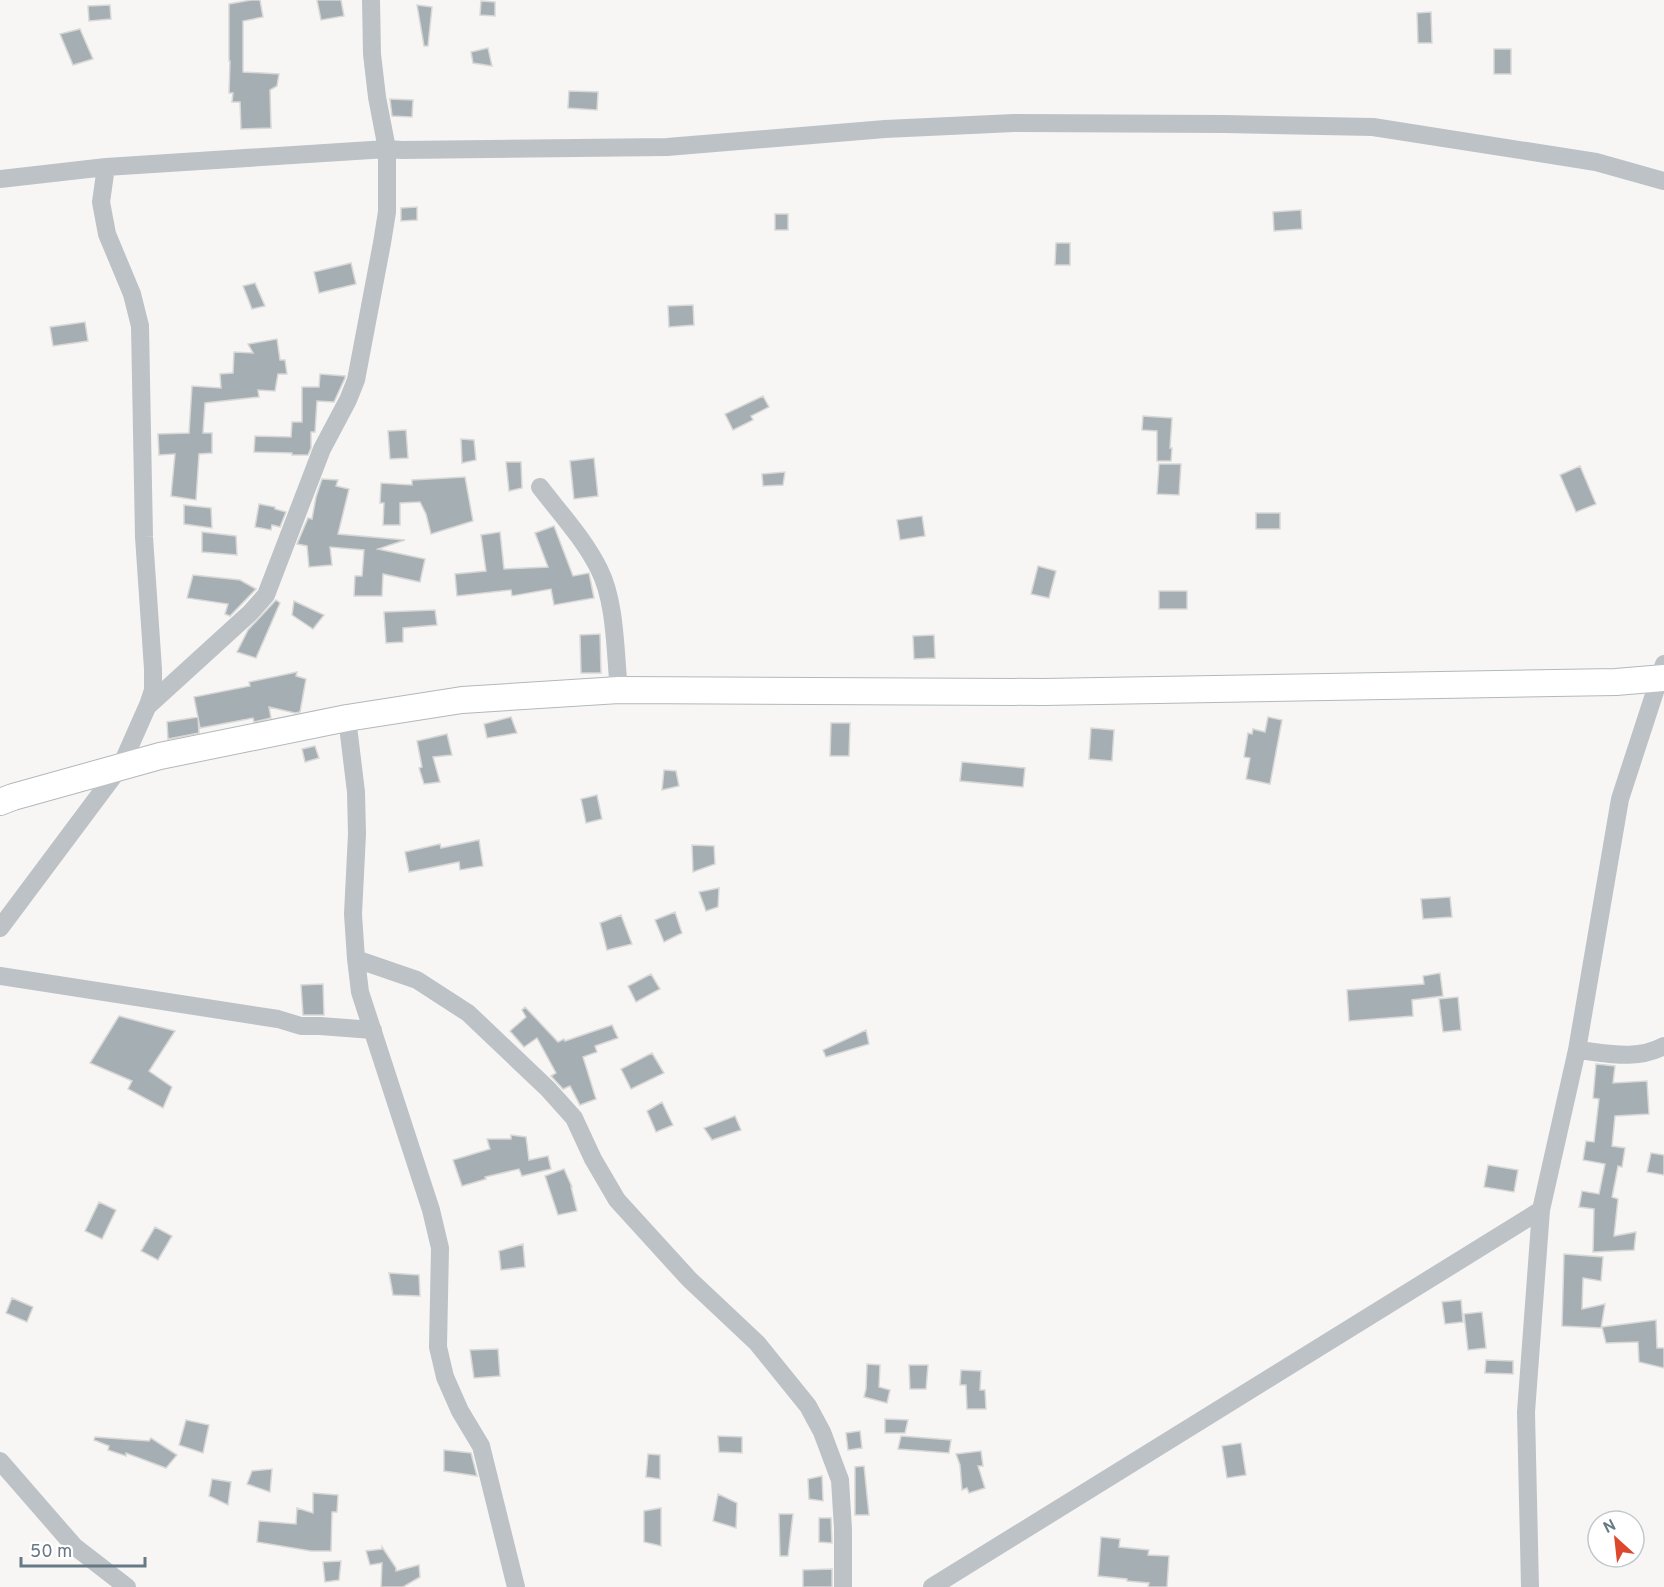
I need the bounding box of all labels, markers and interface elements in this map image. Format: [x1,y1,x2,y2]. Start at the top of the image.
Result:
north arrow [1586,1509,1646,1569]
text: N [1600,1516,1620,1539]
scale bar [21,1530,146,1568]
text: 50 m [30,1541,72,1564]

